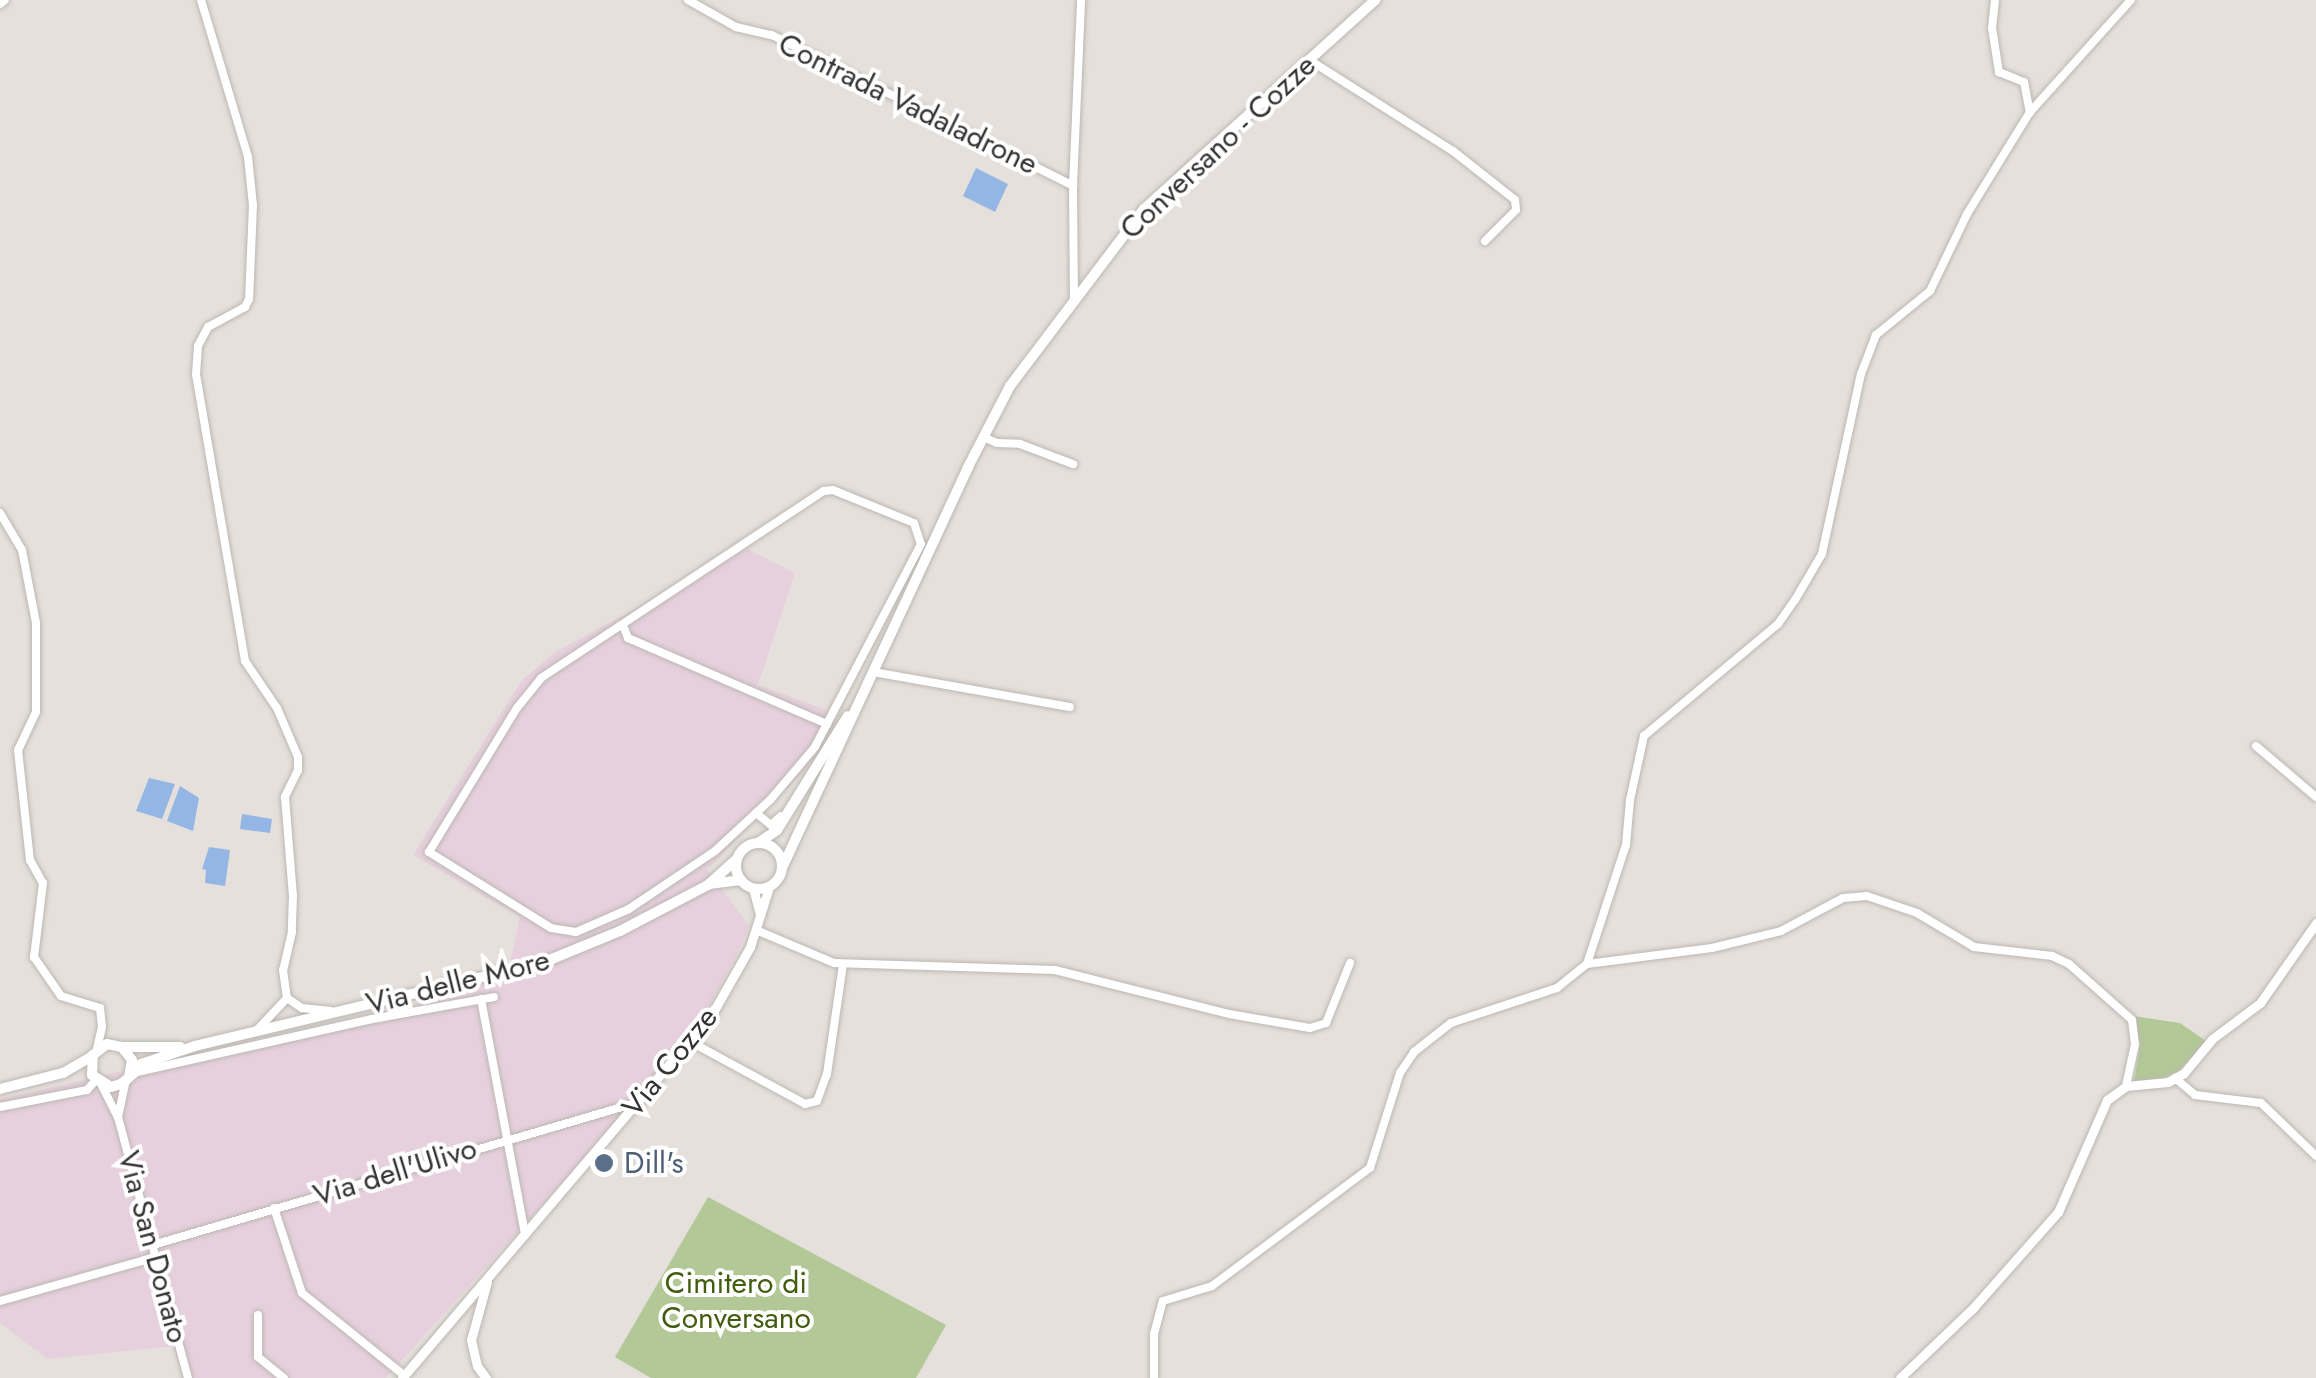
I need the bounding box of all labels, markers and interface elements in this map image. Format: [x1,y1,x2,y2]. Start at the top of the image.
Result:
street label: Contrada Vadaladrone [773,26,1043,182]
street label: Conversano - Cozze [1113,47,1323,247]
street label: Via delle More [363,942,553,1022]
street label: Via Cozze [615,1000,725,1124]
street label: Via dell'Ulivo [309,1130,481,1214]
place label: Dill's [624,1145,684,1181]
street label: Via San Donato [110,1147,196,1347]
marker: Dill's [593,1152,615,1174]
park label: Cimitero di Conversano [661,1265,811,1336]

